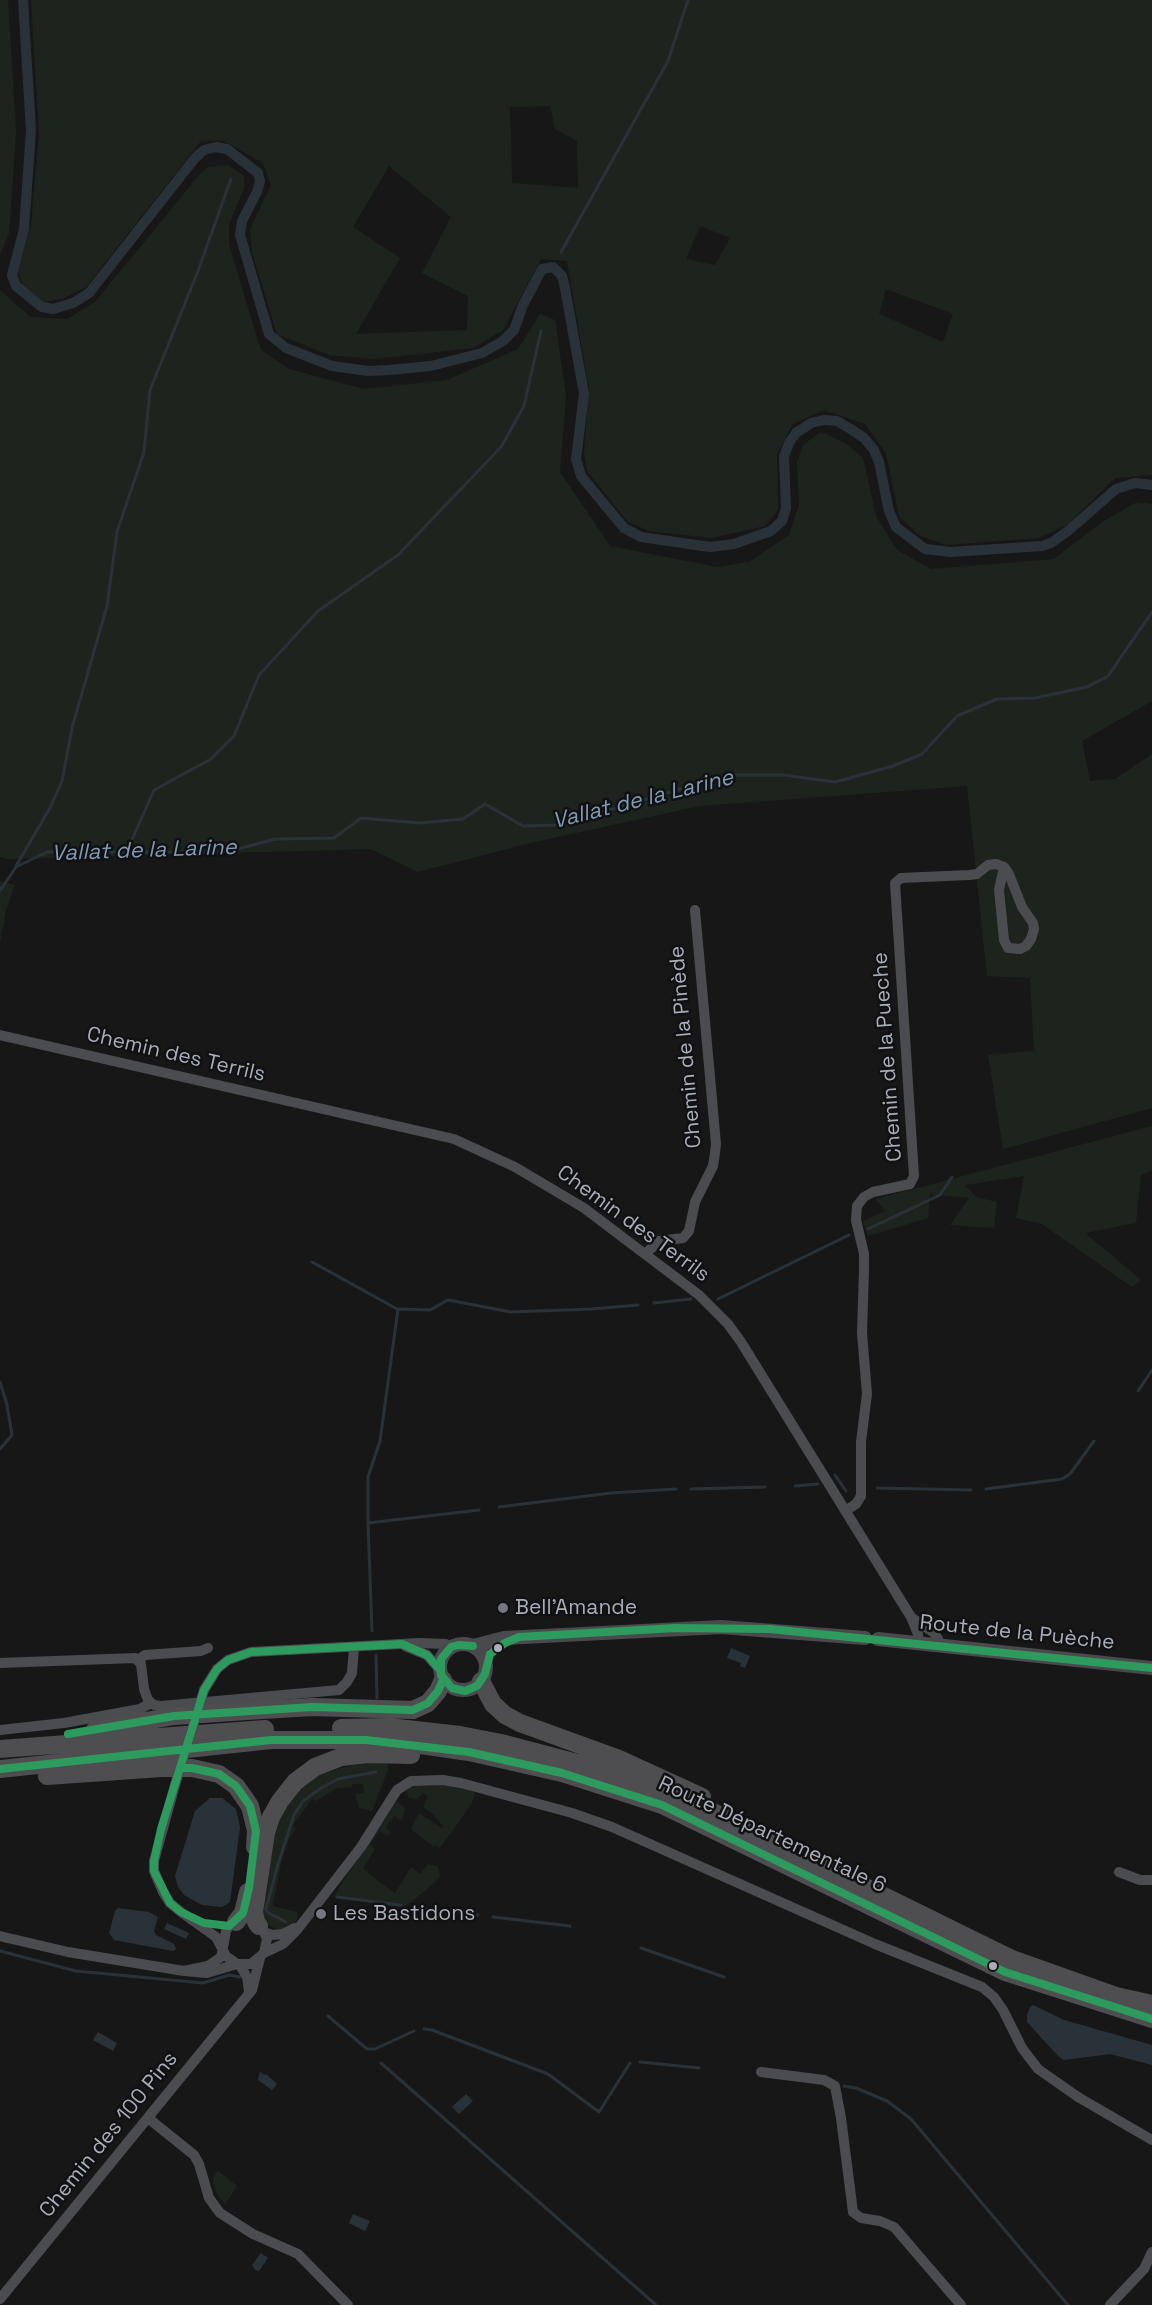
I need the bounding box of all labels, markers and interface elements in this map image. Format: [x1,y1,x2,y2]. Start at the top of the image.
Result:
water label: Vallat de la Larine [550,765,736,835]
water label: Vallat de la Larine [51,835,237,867]
street label: Chemin de la Pinède [665,945,707,1149]
street label: Chemin de la Pueche [868,951,908,1163]
street label: Chemin des Terrils [84,1022,268,1088]
street label: Chemin des Terrils [552,1160,714,1288]
place label: Bell'Amande [515,1595,637,1621]
marker: Bell'Amande [496,1601,510,1615]
street label: Route de la Puèche [918,1610,1116,1656]
unlabelled marker [492,1642,504,1654]
street label: Route Départementale 6 [654,1771,890,1899]
place label: Les Bastidons [333,1901,475,1927]
marker: Les Bastidons [314,1907,328,1921]
unlabelled marker [987,1960,999,1972]
street label: Chemin des 100 Pins [35,2047,183,2223]

